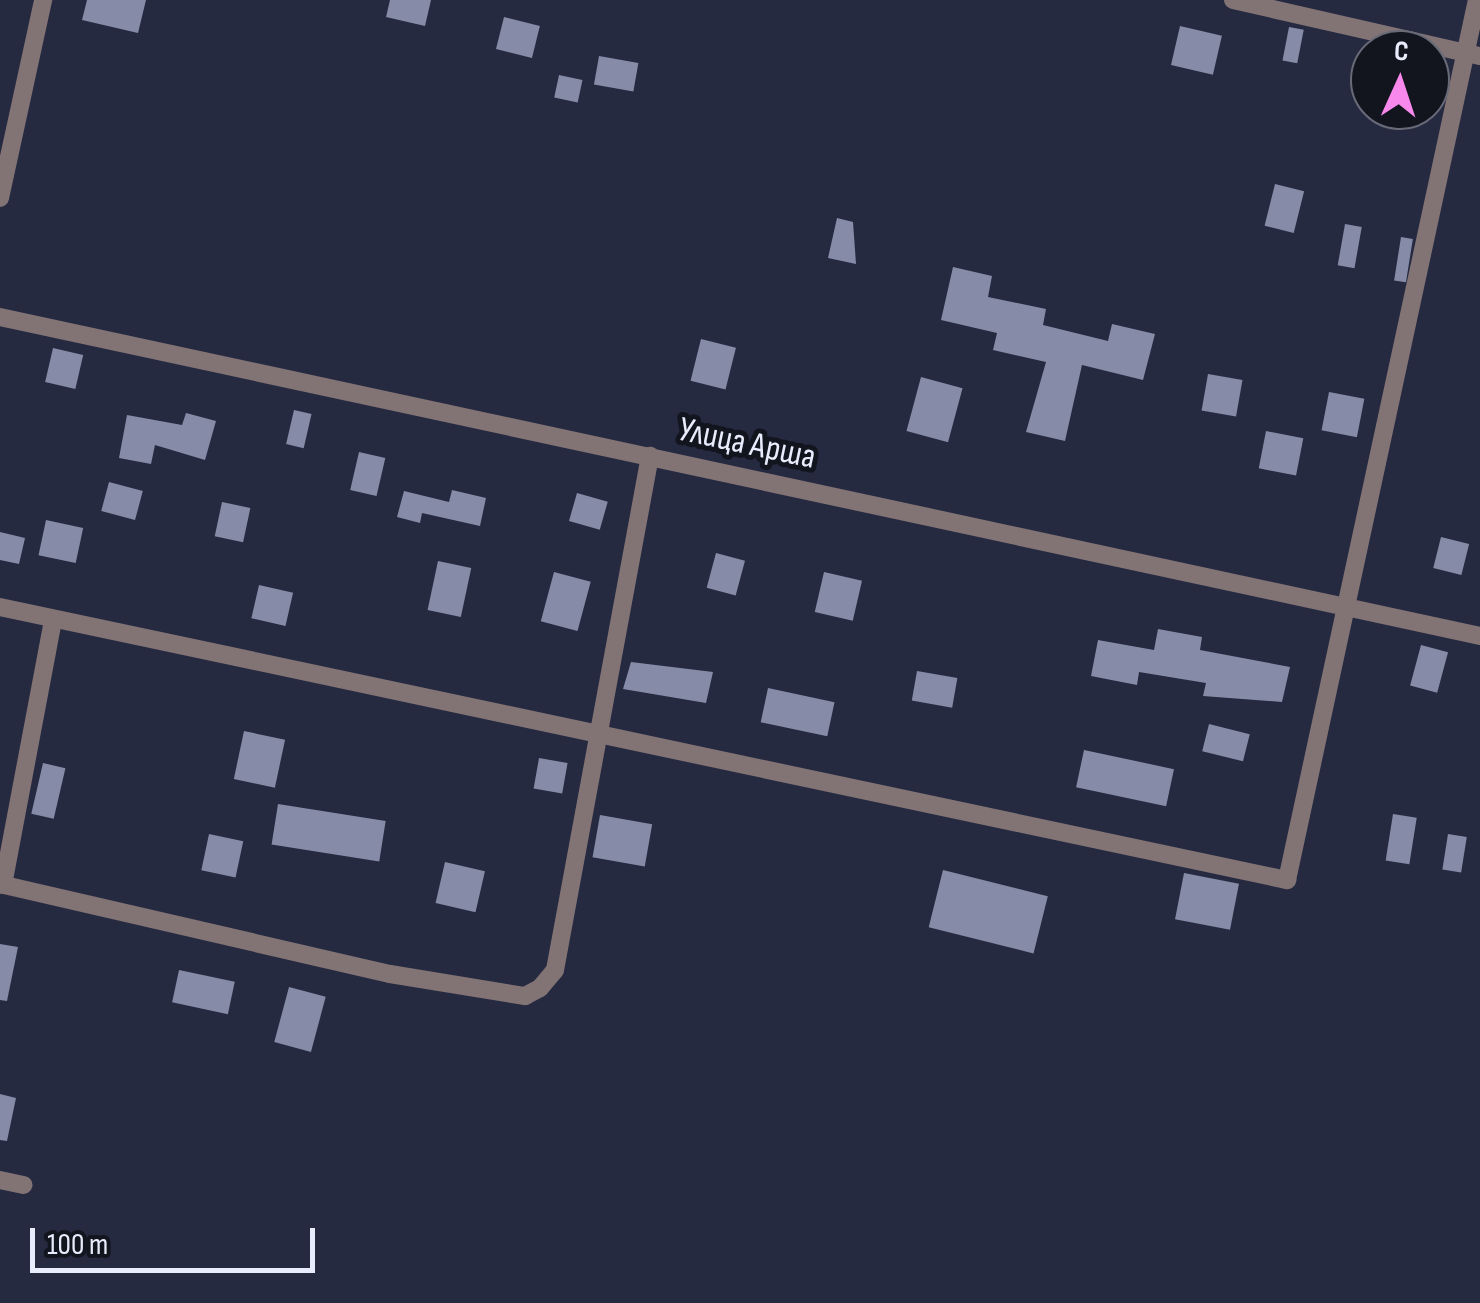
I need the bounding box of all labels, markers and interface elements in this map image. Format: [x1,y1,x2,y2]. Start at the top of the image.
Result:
north arrow [1350,30,1450,130]
text: С [1393,35,1410,68]
street label: Улица Арша [675,409,819,479]
scale bar [35,1208,320,1270]
text: 100 m [47,1227,108,1263]

